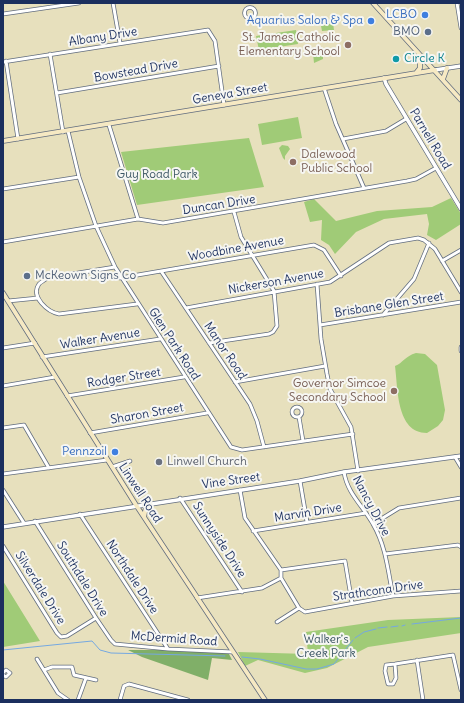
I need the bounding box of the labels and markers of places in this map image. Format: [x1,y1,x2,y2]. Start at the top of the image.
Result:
place label: LCBO [386,8,417,22]
marker: LCBO [420,10,430,20]
place label: Aquarius Salon & Spa [247,14,363,28]
marker: Aquarius Salon & Spa [366,16,376,26]
place label: BMO [393,25,420,39]
marker: BMO [423,27,433,37]
place label: St. James Catholic Elementary School [239,31,340,59]
marker: St. James Catholic Elementary School [343,40,353,50]
place label: Circle K [404,52,445,66]
marker: Circle K [391,54,401,64]
place label: Dalewood Public School [301,148,372,176]
marker: Dalewood Public School [288,157,298,167]
place label: McKeown Signs Co [35,269,136,283]
marker: McKeown Signs Co [22,271,32,281]
place label: Governor Simcoe Secondary School [289,377,386,405]
marker: Governor Simcoe Secondary School [389,386,399,396]
place label: Pennzoil [62,445,107,459]
marker: Pennzoil [110,447,120,457]
place label: Linwell Church [167,455,247,469]
marker: Linwell Church [154,457,164,467]

